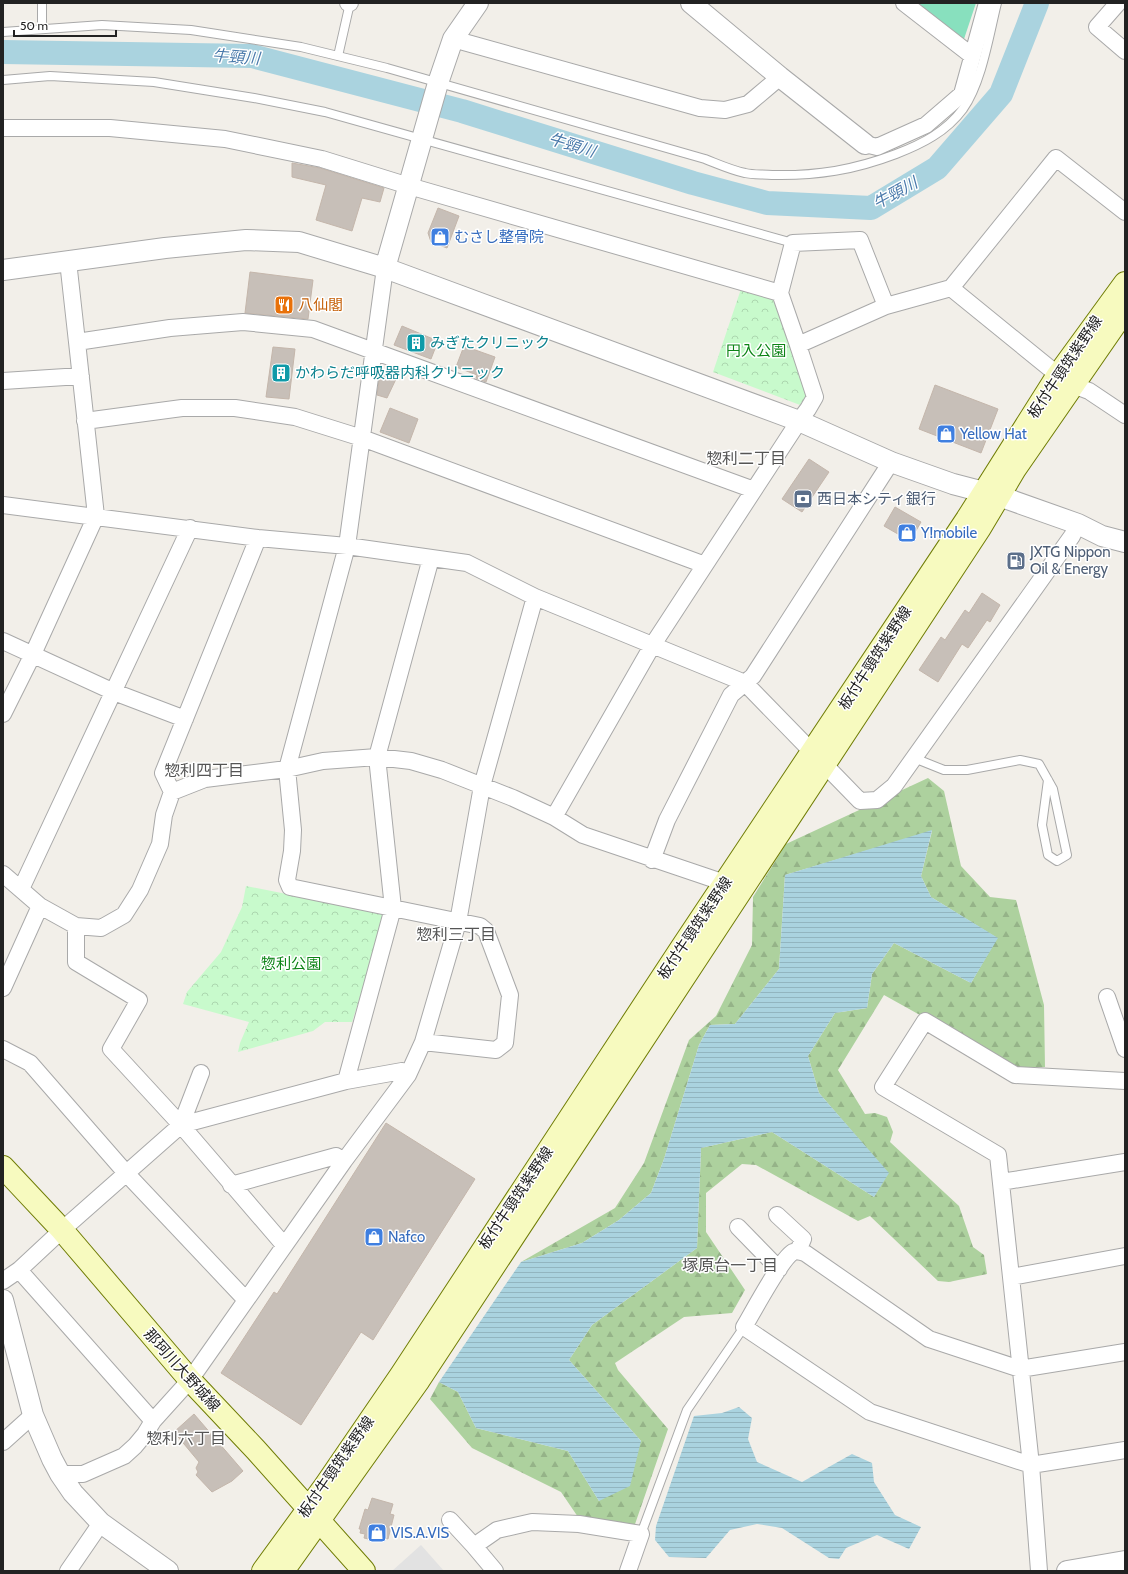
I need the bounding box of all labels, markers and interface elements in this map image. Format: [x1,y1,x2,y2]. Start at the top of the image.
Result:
scale bar [14,12,116,38]
text: 50 m [20,18,48,33]
water label: 牛頸川 [211,46,263,68]
water label: 牛頸川 [546,129,600,162]
water label: 牛頸川 [869,172,922,213]
shop icon: むさし整骨院 [429,226,451,248]
place label: むさし整骨院 [454,228,544,246]
restaurant icon: 八仙閣 [273,294,295,316]
place label: 八仙閣 [298,296,343,314]
street label: 板付牛頸筑紫野線 [1024,312,1106,422]
building icon: みぎたクリニック [405,332,427,354]
place label: みぎたクリニック [430,334,550,352]
park label: 円入公園 [726,342,786,360]
building icon: かわらだ呼吸器内科クリニック [270,362,292,384]
place label: かわらだ呼吸器内科クリニック [295,364,505,382]
shop icon: Yellow Hat [935,423,957,445]
place label: Yellow Hat [959,425,1027,443]
district label: 惣利二丁目 [706,449,786,468]
bank icon: 西日本シティ銀行 [792,488,814,510]
place label: 西日本シティ銀行 [817,490,936,508]
shop icon: Y!mobile [896,522,918,544]
place label: Y!mobile [920,524,978,542]
place label: JXTG Nippon Oil & Energy [1029,543,1111,578]
fuel station icon: JXTG Nippon Oil & Energy [1005,550,1027,572]
street label: 板付牛頸筑紫野線 [835,603,915,713]
district label: 惣利四丁目 [164,761,244,780]
street label: 板付牛頸筑紫野線 [654,873,736,983]
district label: 惣利三丁目 [416,925,496,944]
park label: 惣利公園 [261,955,321,973]
street label: 板付牛頸筑紫野線 [475,1143,557,1253]
shop icon: Nafco [363,1226,385,1248]
place label: Nafco [388,1228,425,1246]
district label: 塚原台一丁目 [682,1256,778,1275]
street label: 那珂川大野城線 [140,1325,224,1415]
street label: 板付牛頸筑紫野線 [294,1413,378,1521]
district label: 惣利六丁目 [146,1429,226,1448]
shop icon: VIS.A.VIS [366,1522,388,1544]
place label: VIS.A.VIS [391,1524,450,1542]

